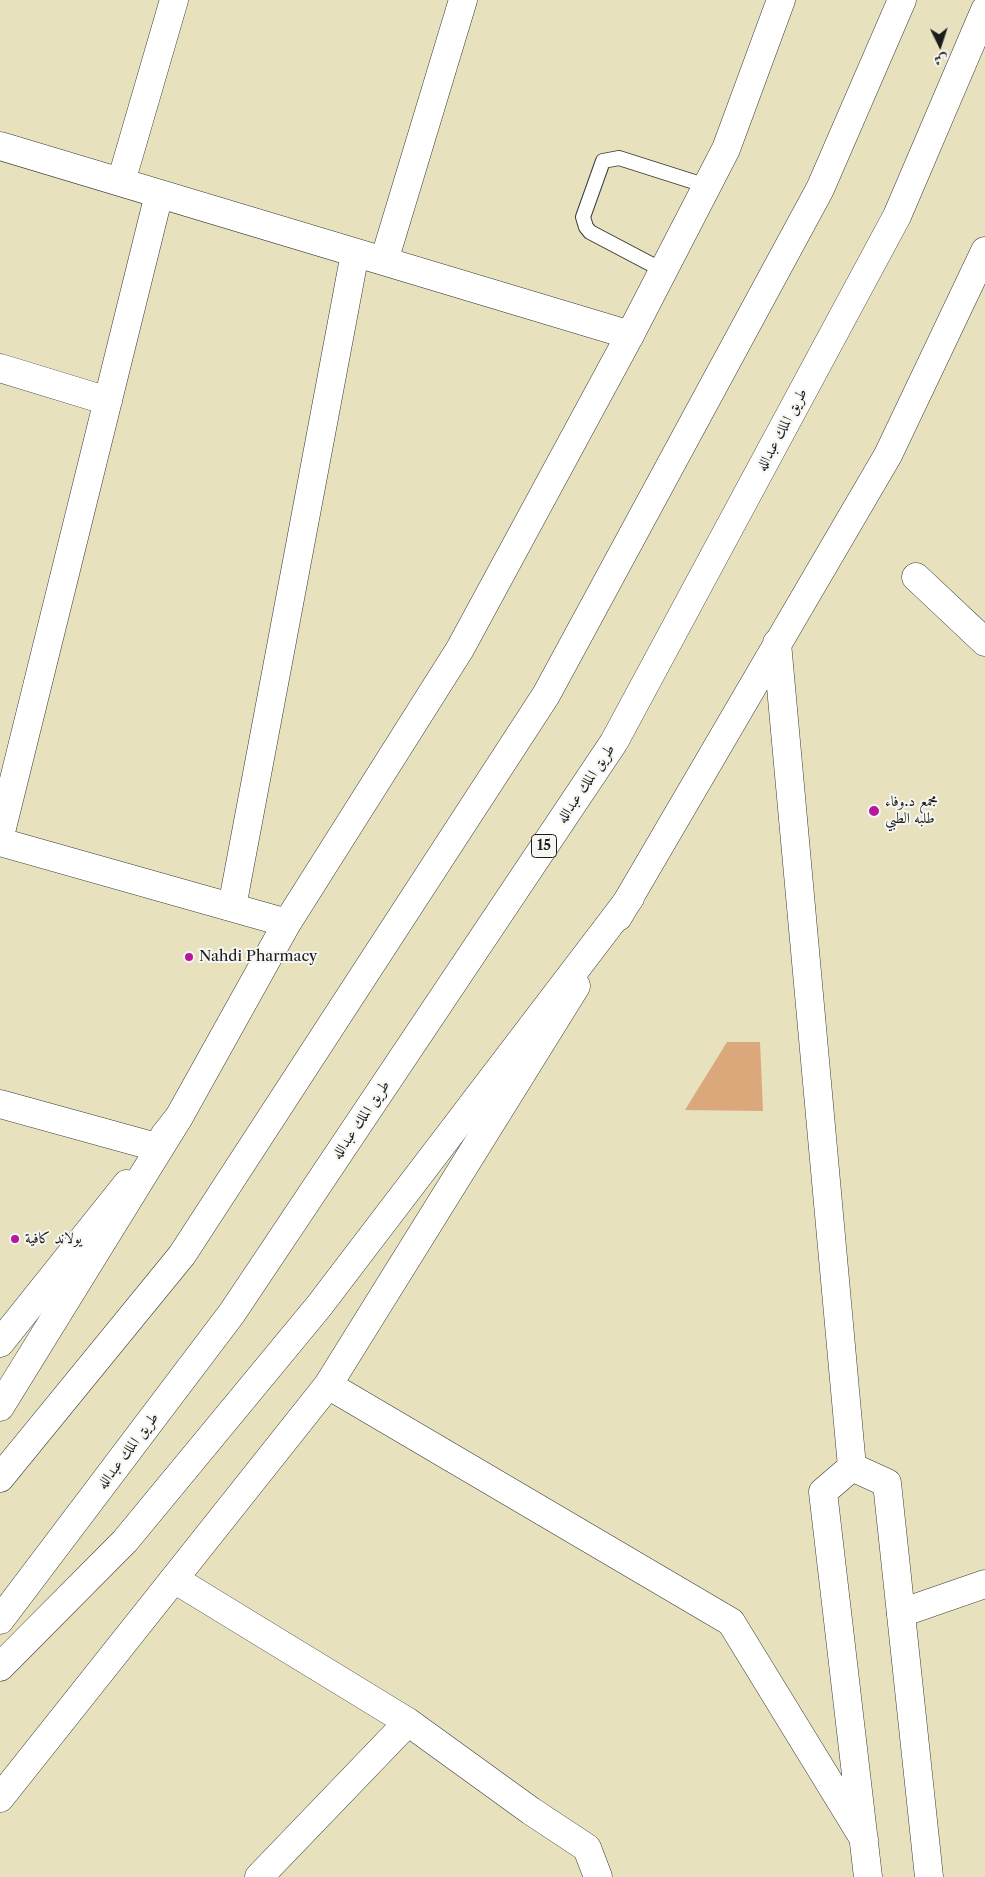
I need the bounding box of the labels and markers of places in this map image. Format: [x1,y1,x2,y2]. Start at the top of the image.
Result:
place label: مجمع د.وفاء طلبه الطبي [885,793,938,828]
marker: مجمع د.وفاء طلبه الطبي [867,804,881,818]
place label: Nahdi Pharmacy [199,948,317,966]
marker: Nahdi Pharmacy [183,951,195,963]
place label: يولاند كافية [25,1230,82,1248]
marker: يولاند كافية [9,1233,21,1245]

